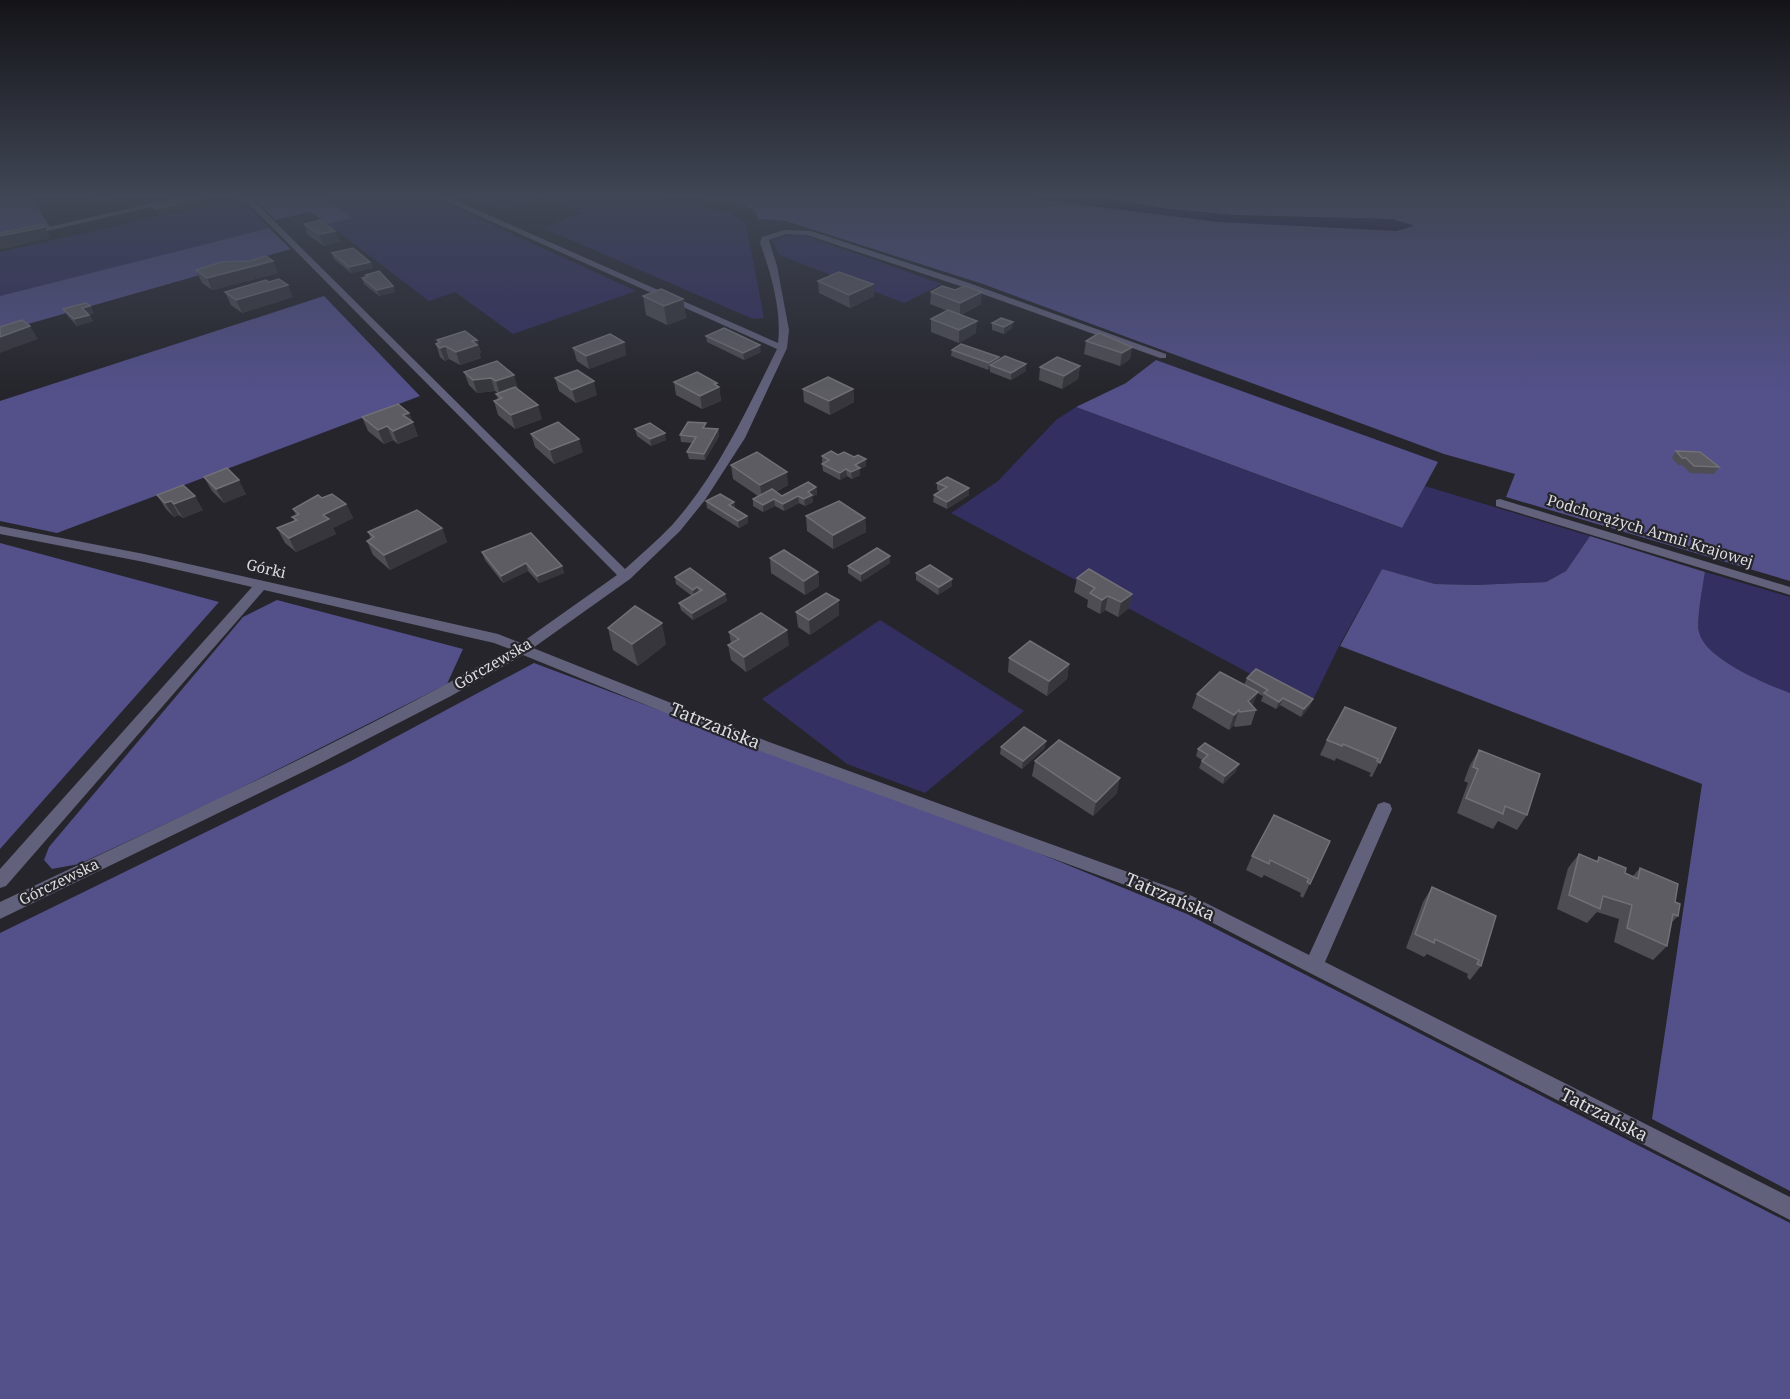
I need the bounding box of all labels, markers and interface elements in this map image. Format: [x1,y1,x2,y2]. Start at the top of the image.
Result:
street label: Podchorążych Armii Krajowej [1545,489,1756,571]
street label: Górki [244,554,288,582]
street label: Górczewska [450,633,535,693]
street label: Tatrzańska [667,696,764,754]
street label: Górczewska [15,853,102,909]
street label: Tatrzańska [1122,866,1219,926]
street label: Tatrzańska [1557,1082,1652,1146]

